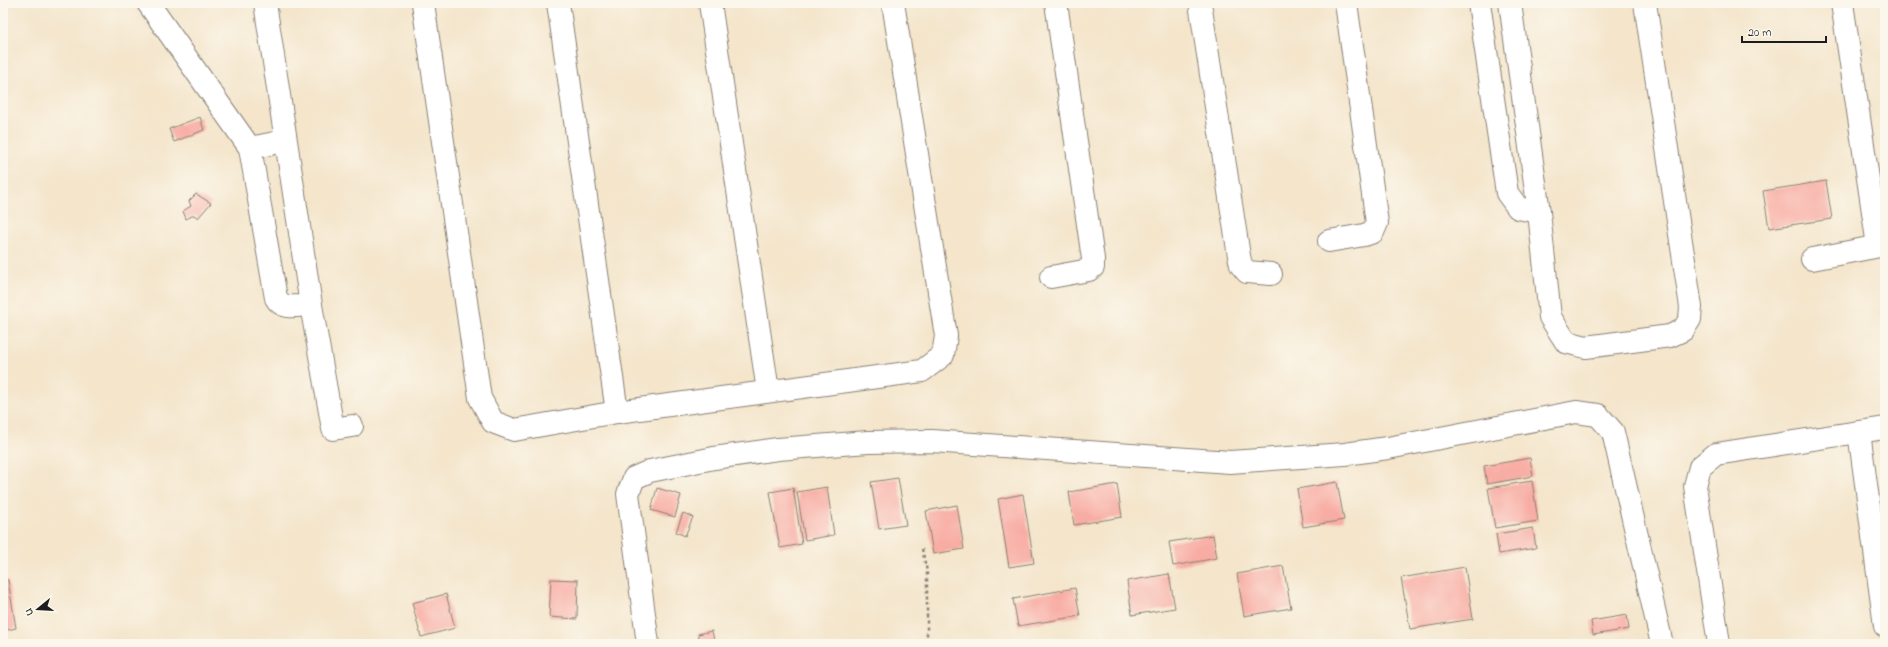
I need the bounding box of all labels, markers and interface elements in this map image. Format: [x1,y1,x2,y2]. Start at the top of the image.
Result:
scale bar [1742,18,1826,44]
text: 20 m [1748,24,1771,42]
north arrow [18,589,58,629]
text: U [21,606,38,618]

